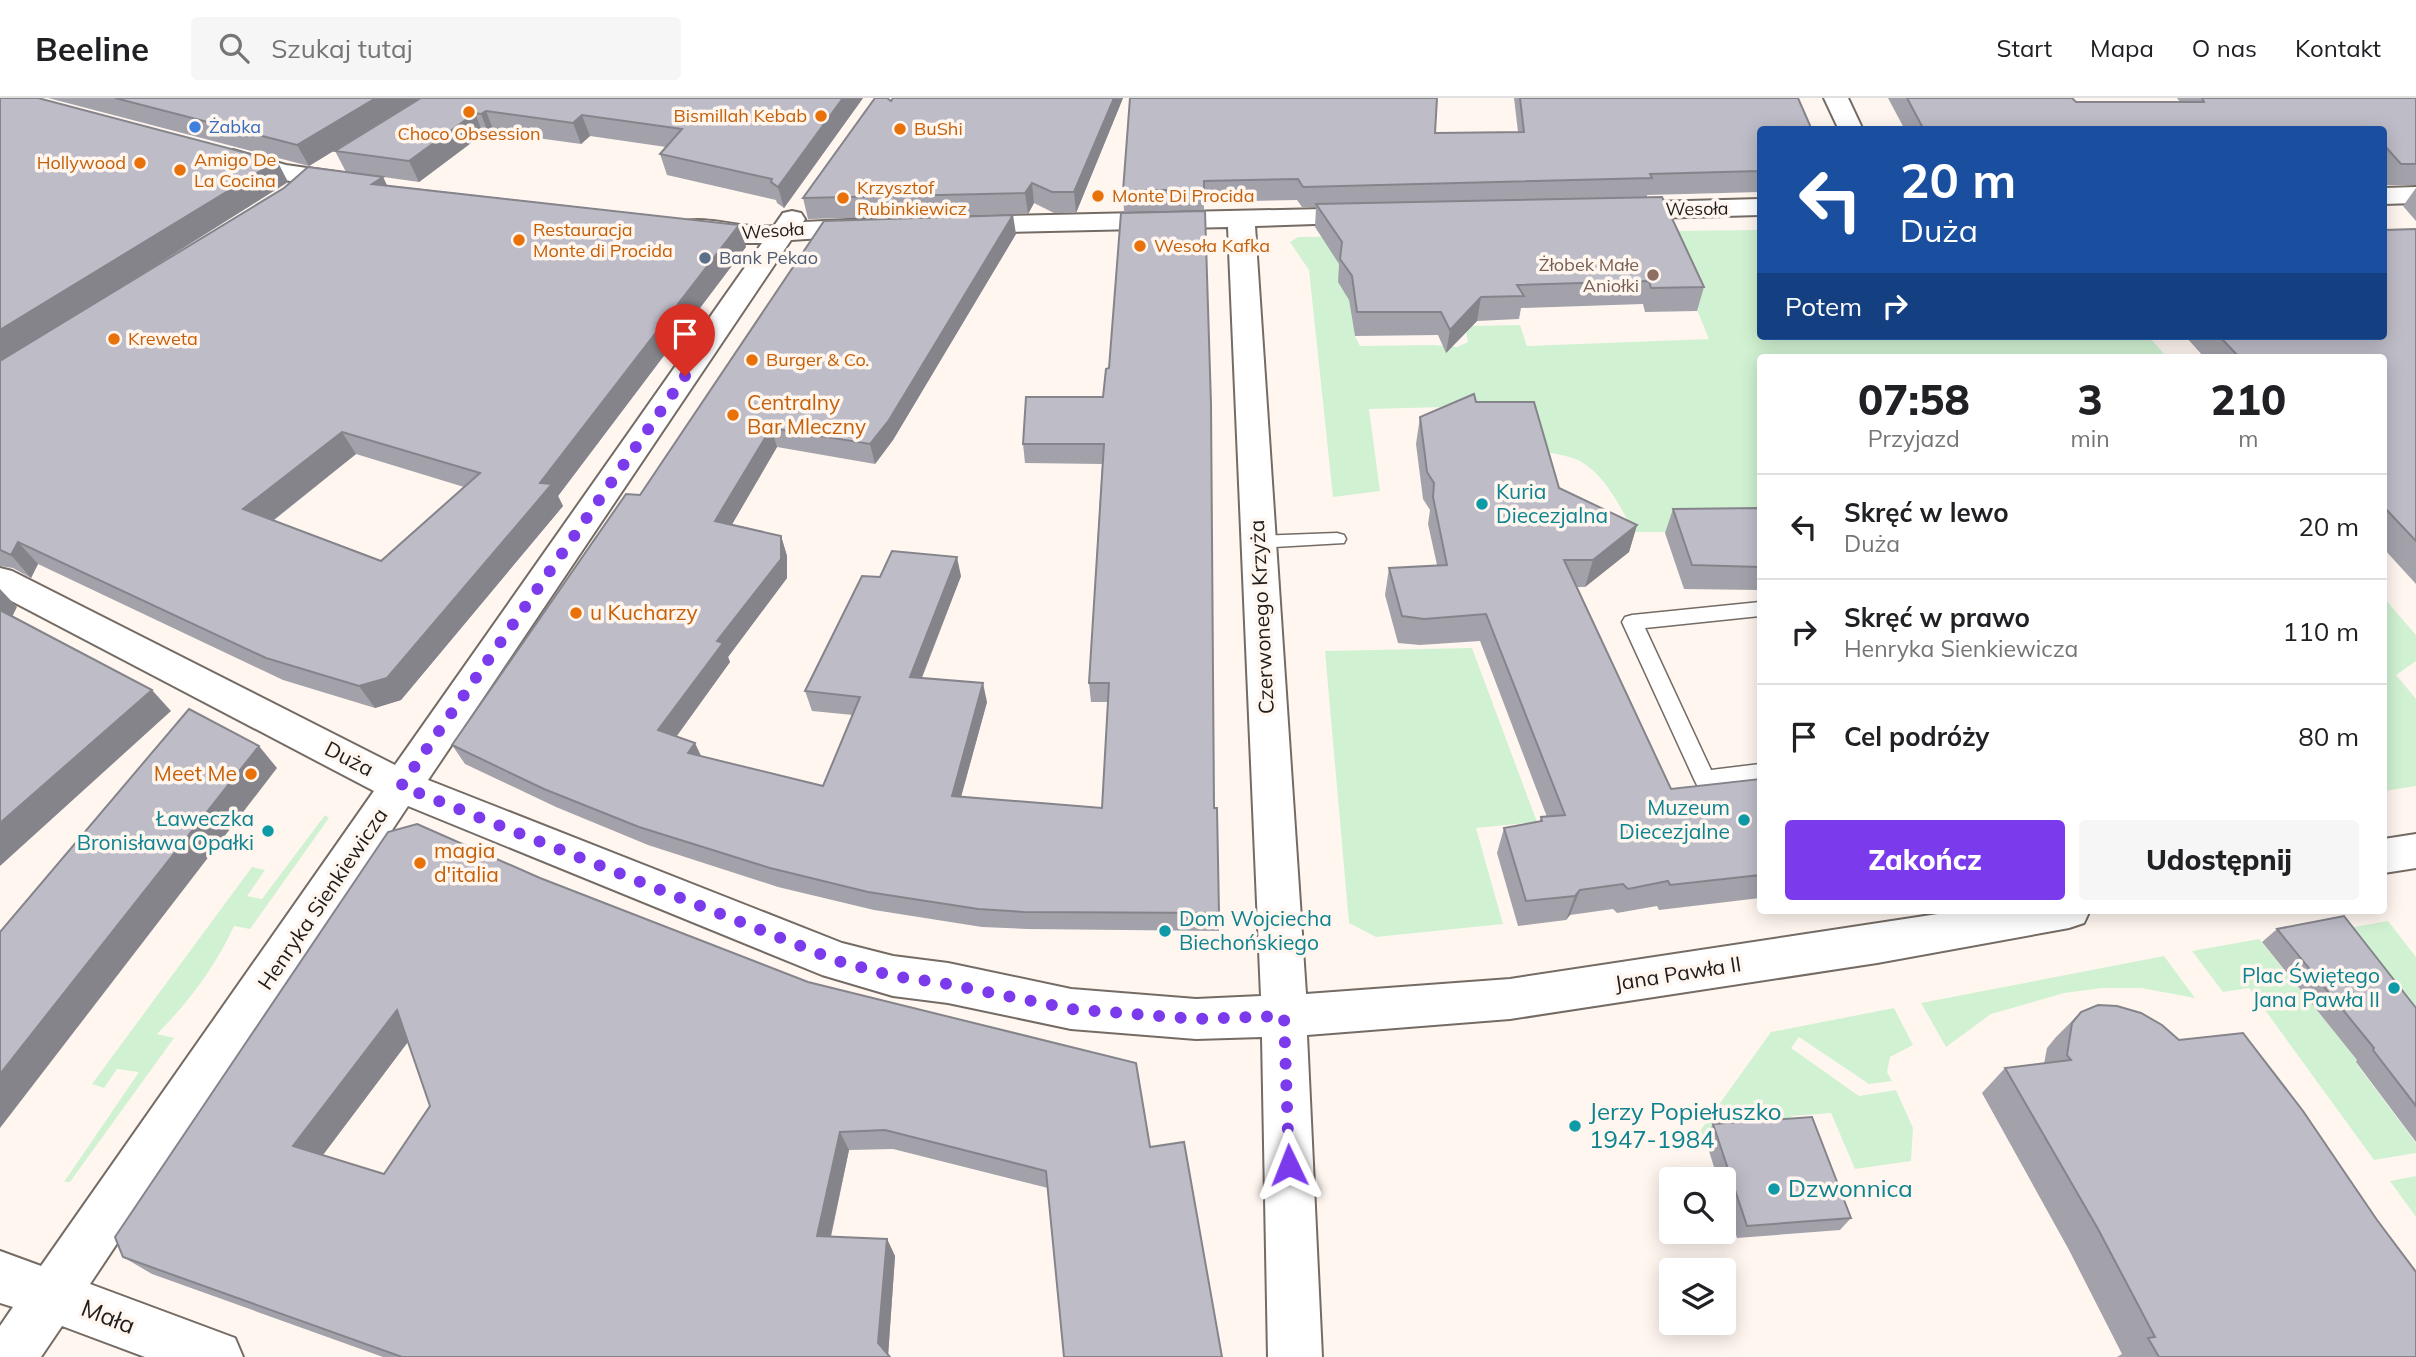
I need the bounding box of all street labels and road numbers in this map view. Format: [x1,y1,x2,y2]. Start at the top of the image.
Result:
street label: Wesoła [1665,196,1729,221]
street label: Wesoła [741,217,805,244]
street label: Czerwonego Krzyża [1243,519,1279,715]
street label: Duża [321,735,378,781]
street label: Henryka Sienkiewicza [252,802,393,994]
street label: Jana Pawła II [1613,950,1743,996]
street label: Mała [77,1292,139,1340]

